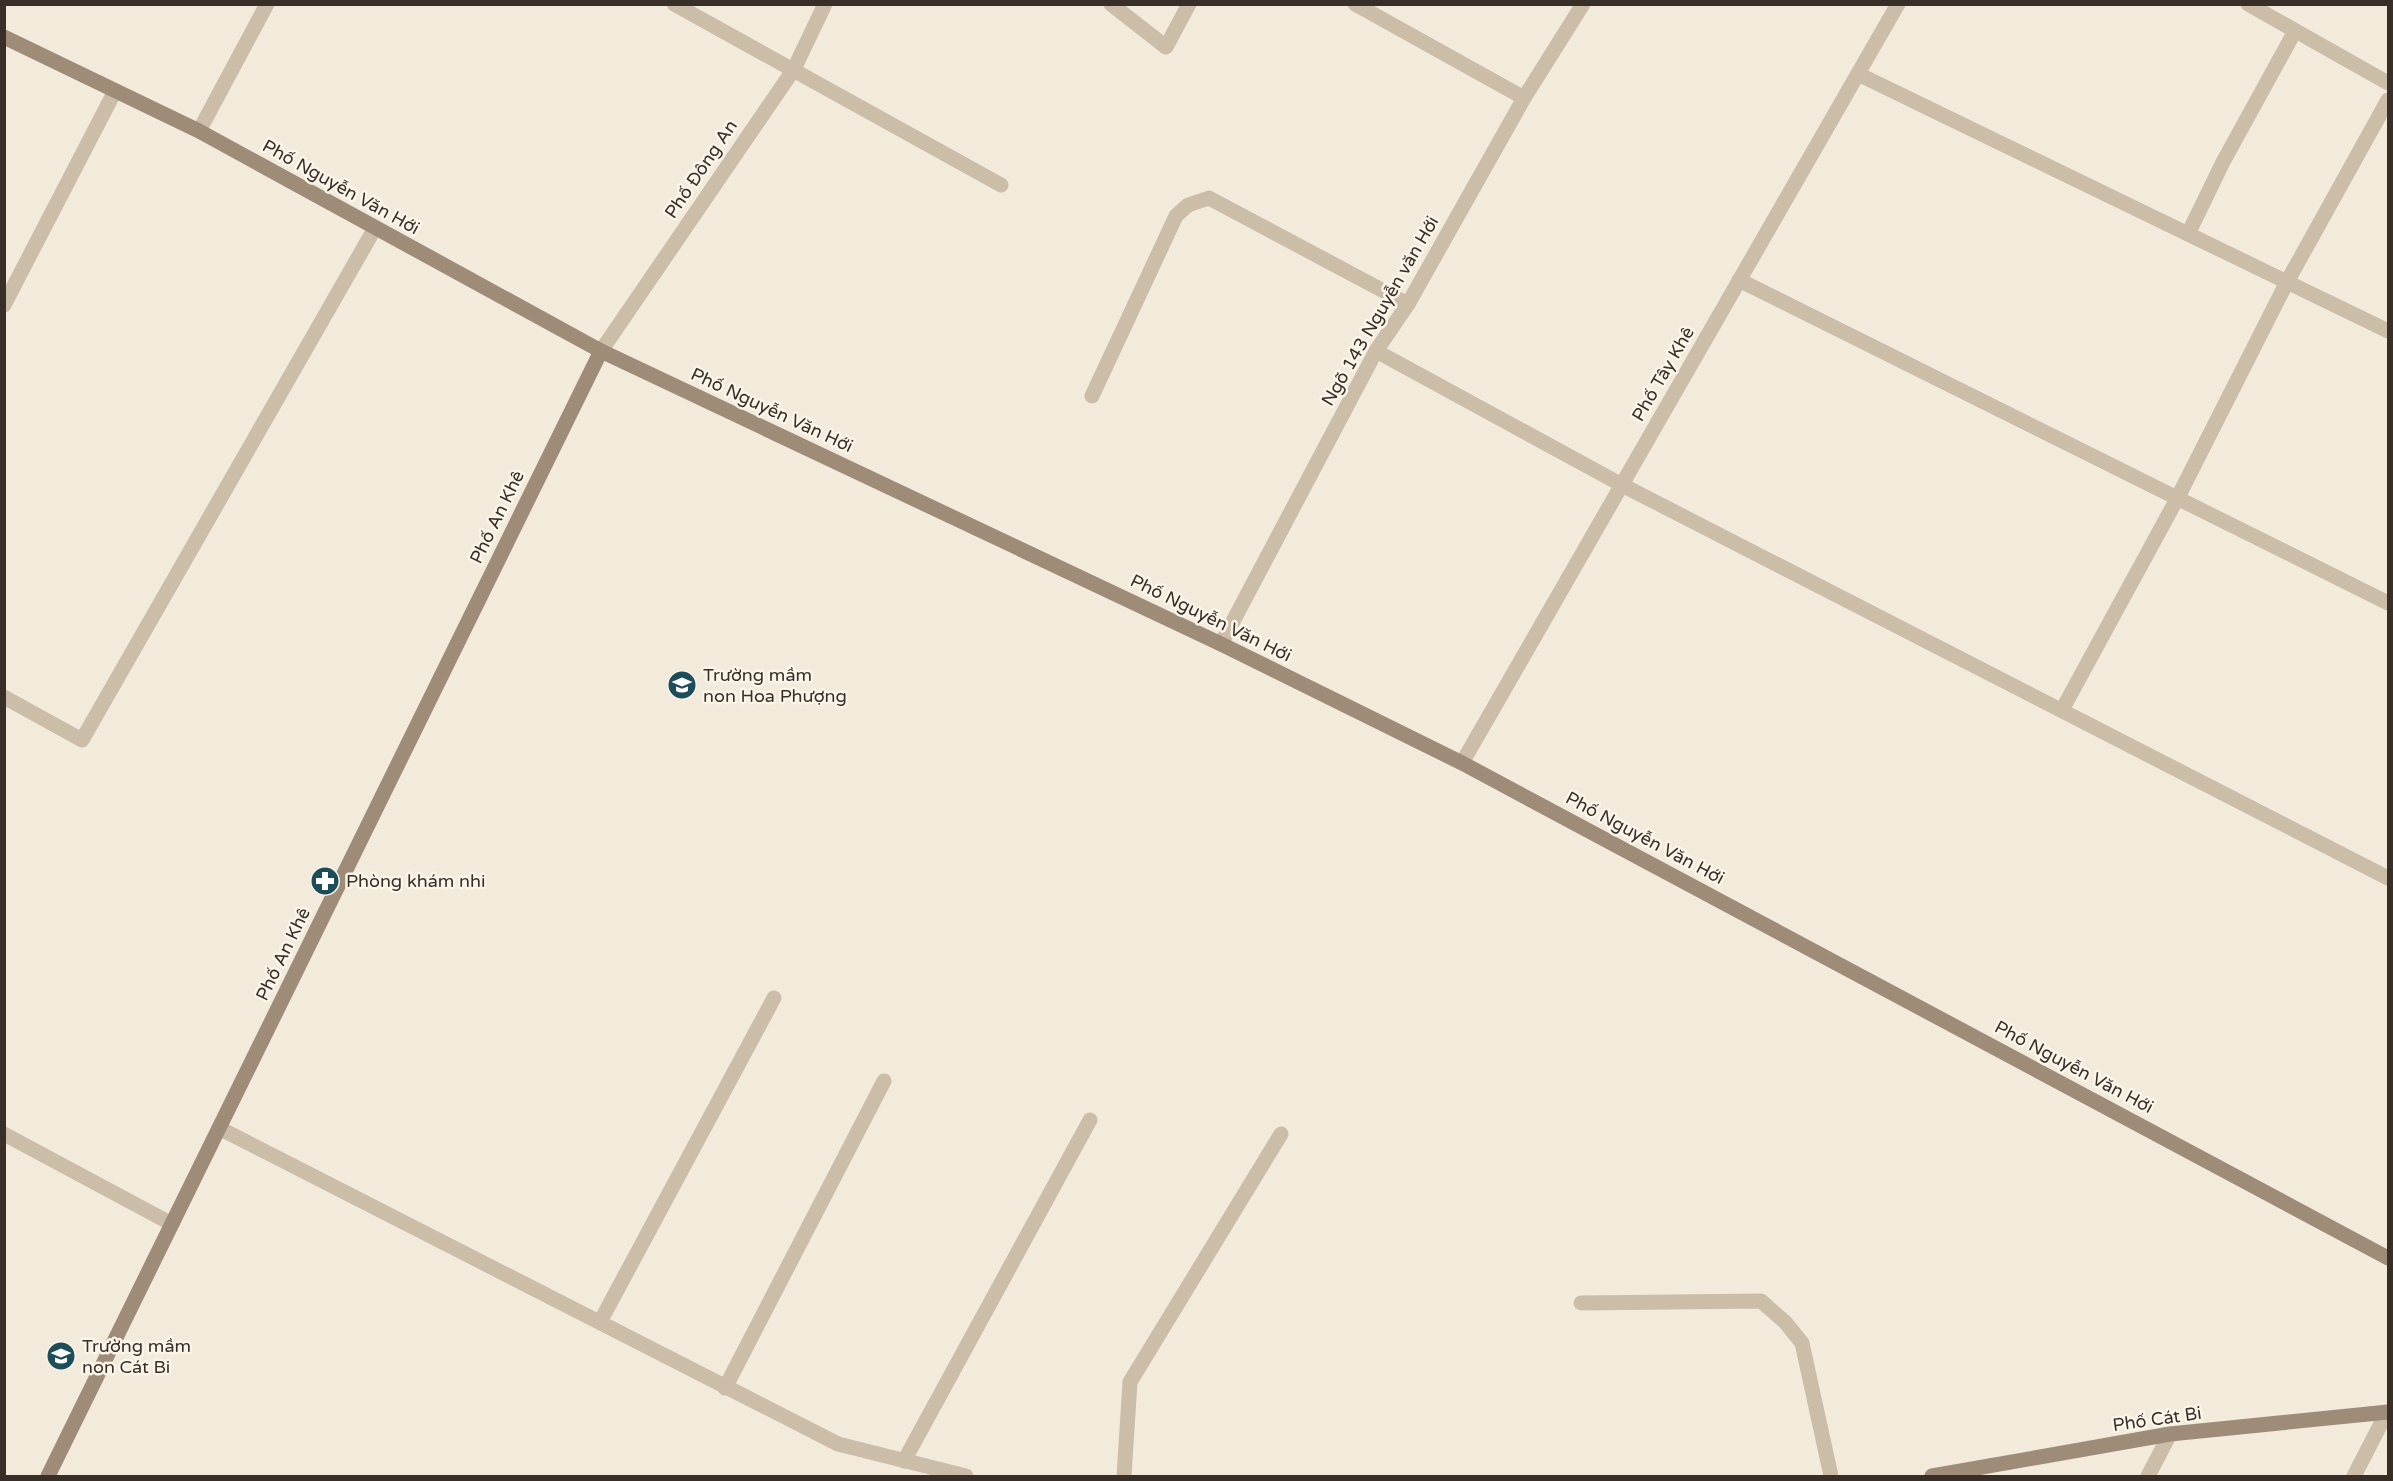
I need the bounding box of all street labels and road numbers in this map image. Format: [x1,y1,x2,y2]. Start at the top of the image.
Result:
street label: Phố Đông An [660,116,742,222]
street label: Phố Nguyễn Văn Hới [258,135,424,239]
street label: Ngõ 143 Nguyễn văn Hới [1317,212,1443,410]
street label: Phố Tây Khê [1627,323,1699,425]
street label: Phố Nguyễn Văn Hới [687,363,857,457]
street label: Phố An Khê [465,467,529,567]
street label: Phố Nguyễn Văn Hới [1127,569,1295,667]
street label: Phố Nguyễn Văn Hới [1562,787,1728,889]
street label: Phố An Khê [251,904,315,1004]
street label: Phố Nguyễn Văn Hới [1991,1016,2157,1118]
street label: Phố Cát Bi [2111,1402,2203,1436]

